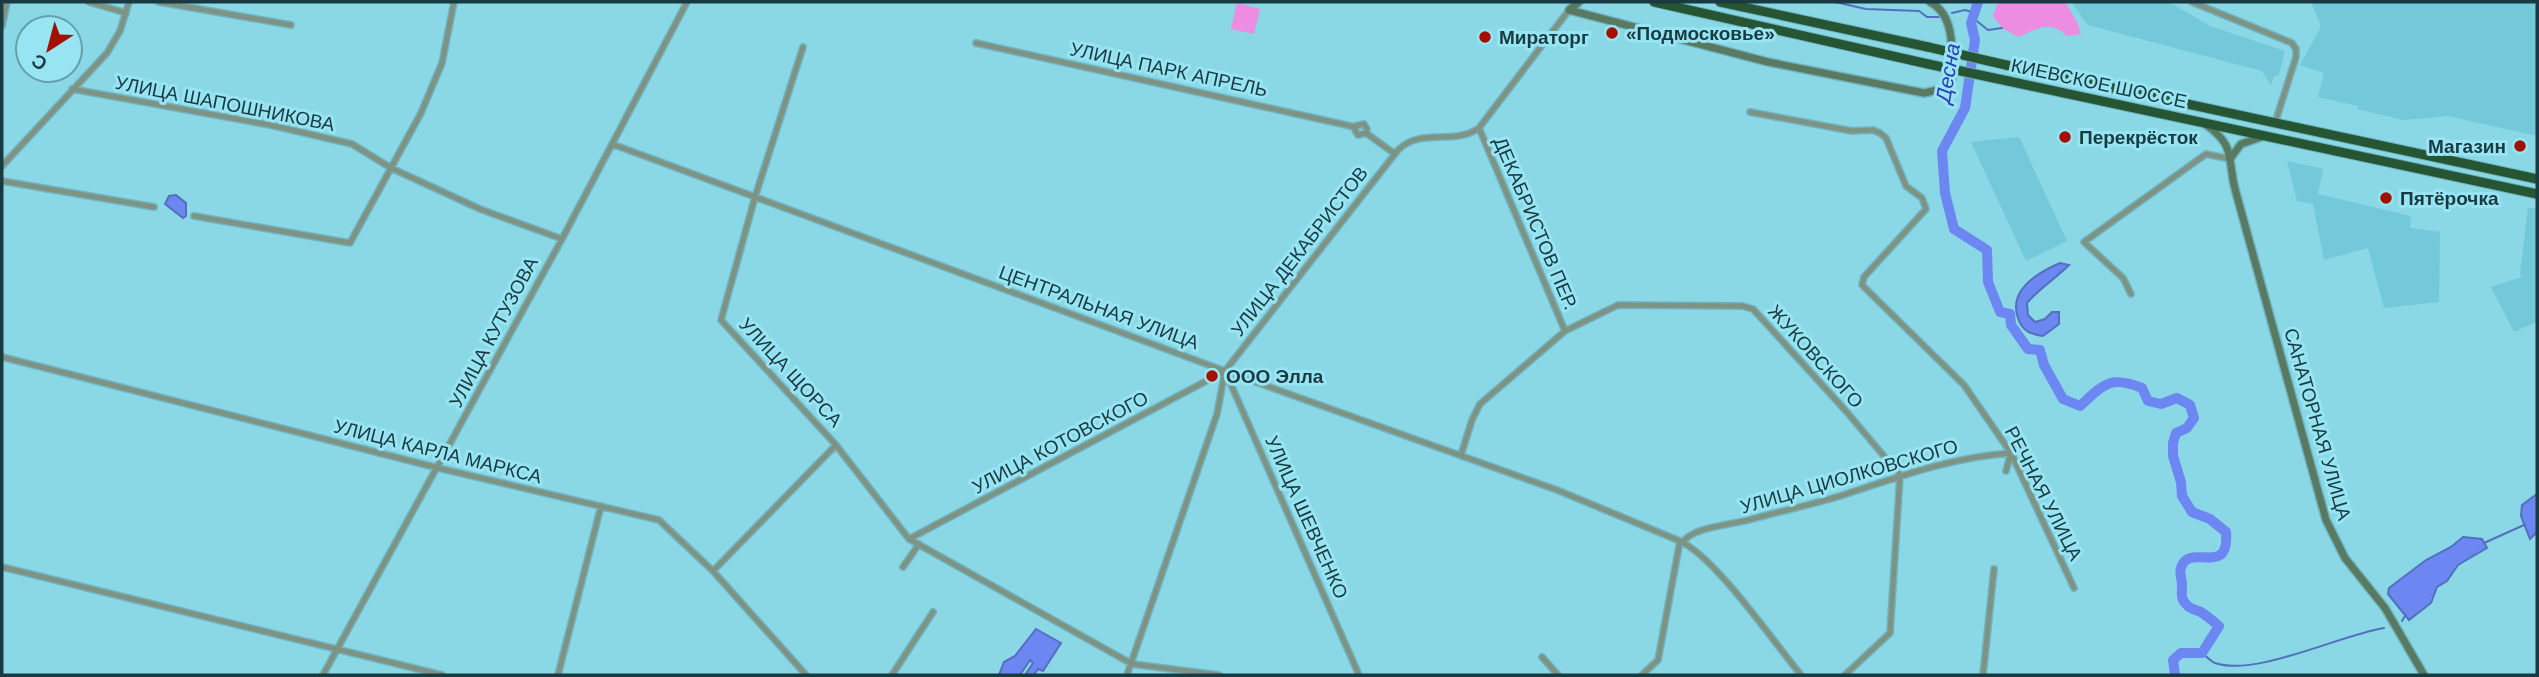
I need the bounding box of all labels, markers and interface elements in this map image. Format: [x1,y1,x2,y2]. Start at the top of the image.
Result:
north arrow [14,14,84,84]
place label: «Подмосковье» [1626,23,1775,44]
marker: «Подмосковье» [1604,25,1620,41]
place label: Мираторг [1499,27,1589,48]
marker: Мираторг [1477,29,1493,45]
street label: УЛИЦА ПАРК АПРЕЛЬ [1068,38,1270,101]
water label: Десна [1931,41,1964,106]
text: С [27,50,51,75]
street label: КИЕВСКОЕ ШОССЕ [2009,55,2189,112]
street label: УЛИЦА ШАПОШНИКОВА [113,72,337,135]
place label: Перекрёсток [2079,127,2198,148]
marker: Перекрёсток [2057,129,2073,145]
street label: ДЕКАБРИСТОВ ПЕР. [1490,134,1581,313]
place label: Магазин [2428,136,2506,157]
marker: Магазин [2512,138,2528,154]
street label: УЛИЦА ДЕКАБРИСТОВ [1227,163,1372,340]
place label: Пятёрочка [2400,188,2499,209]
marker: Пятёрочка [2378,190,2394,206]
street label: УЛИЦА КУТУЗОВА [445,253,542,411]
street label: ЦЕНТРАЛЬНАЯ УЛИЦА [996,261,1202,354]
street label: ЖУКОВСКОГО [1764,301,1867,412]
street label: УЛИЦА ЩОРСА [735,314,846,431]
street label: САНАТОРНАЯ УЛИЦА [2280,326,2355,523]
place label: ООО Элла [1226,366,1324,387]
marker: ООО Элла [1204,368,1220,384]
street label: УЛИЦА КОТОВСКОГО [969,387,1152,498]
street label: УЛИЦА КАРЛА МАРКСА [332,415,544,488]
street label: РЕЧНАЯ УЛИЦА [2001,423,2087,564]
street label: УЛИЦА ШЕВЧЕНКО [1261,432,1352,602]
street label: УЛИЦА ЦИОЛКОВСКОГО [1738,435,1960,518]

